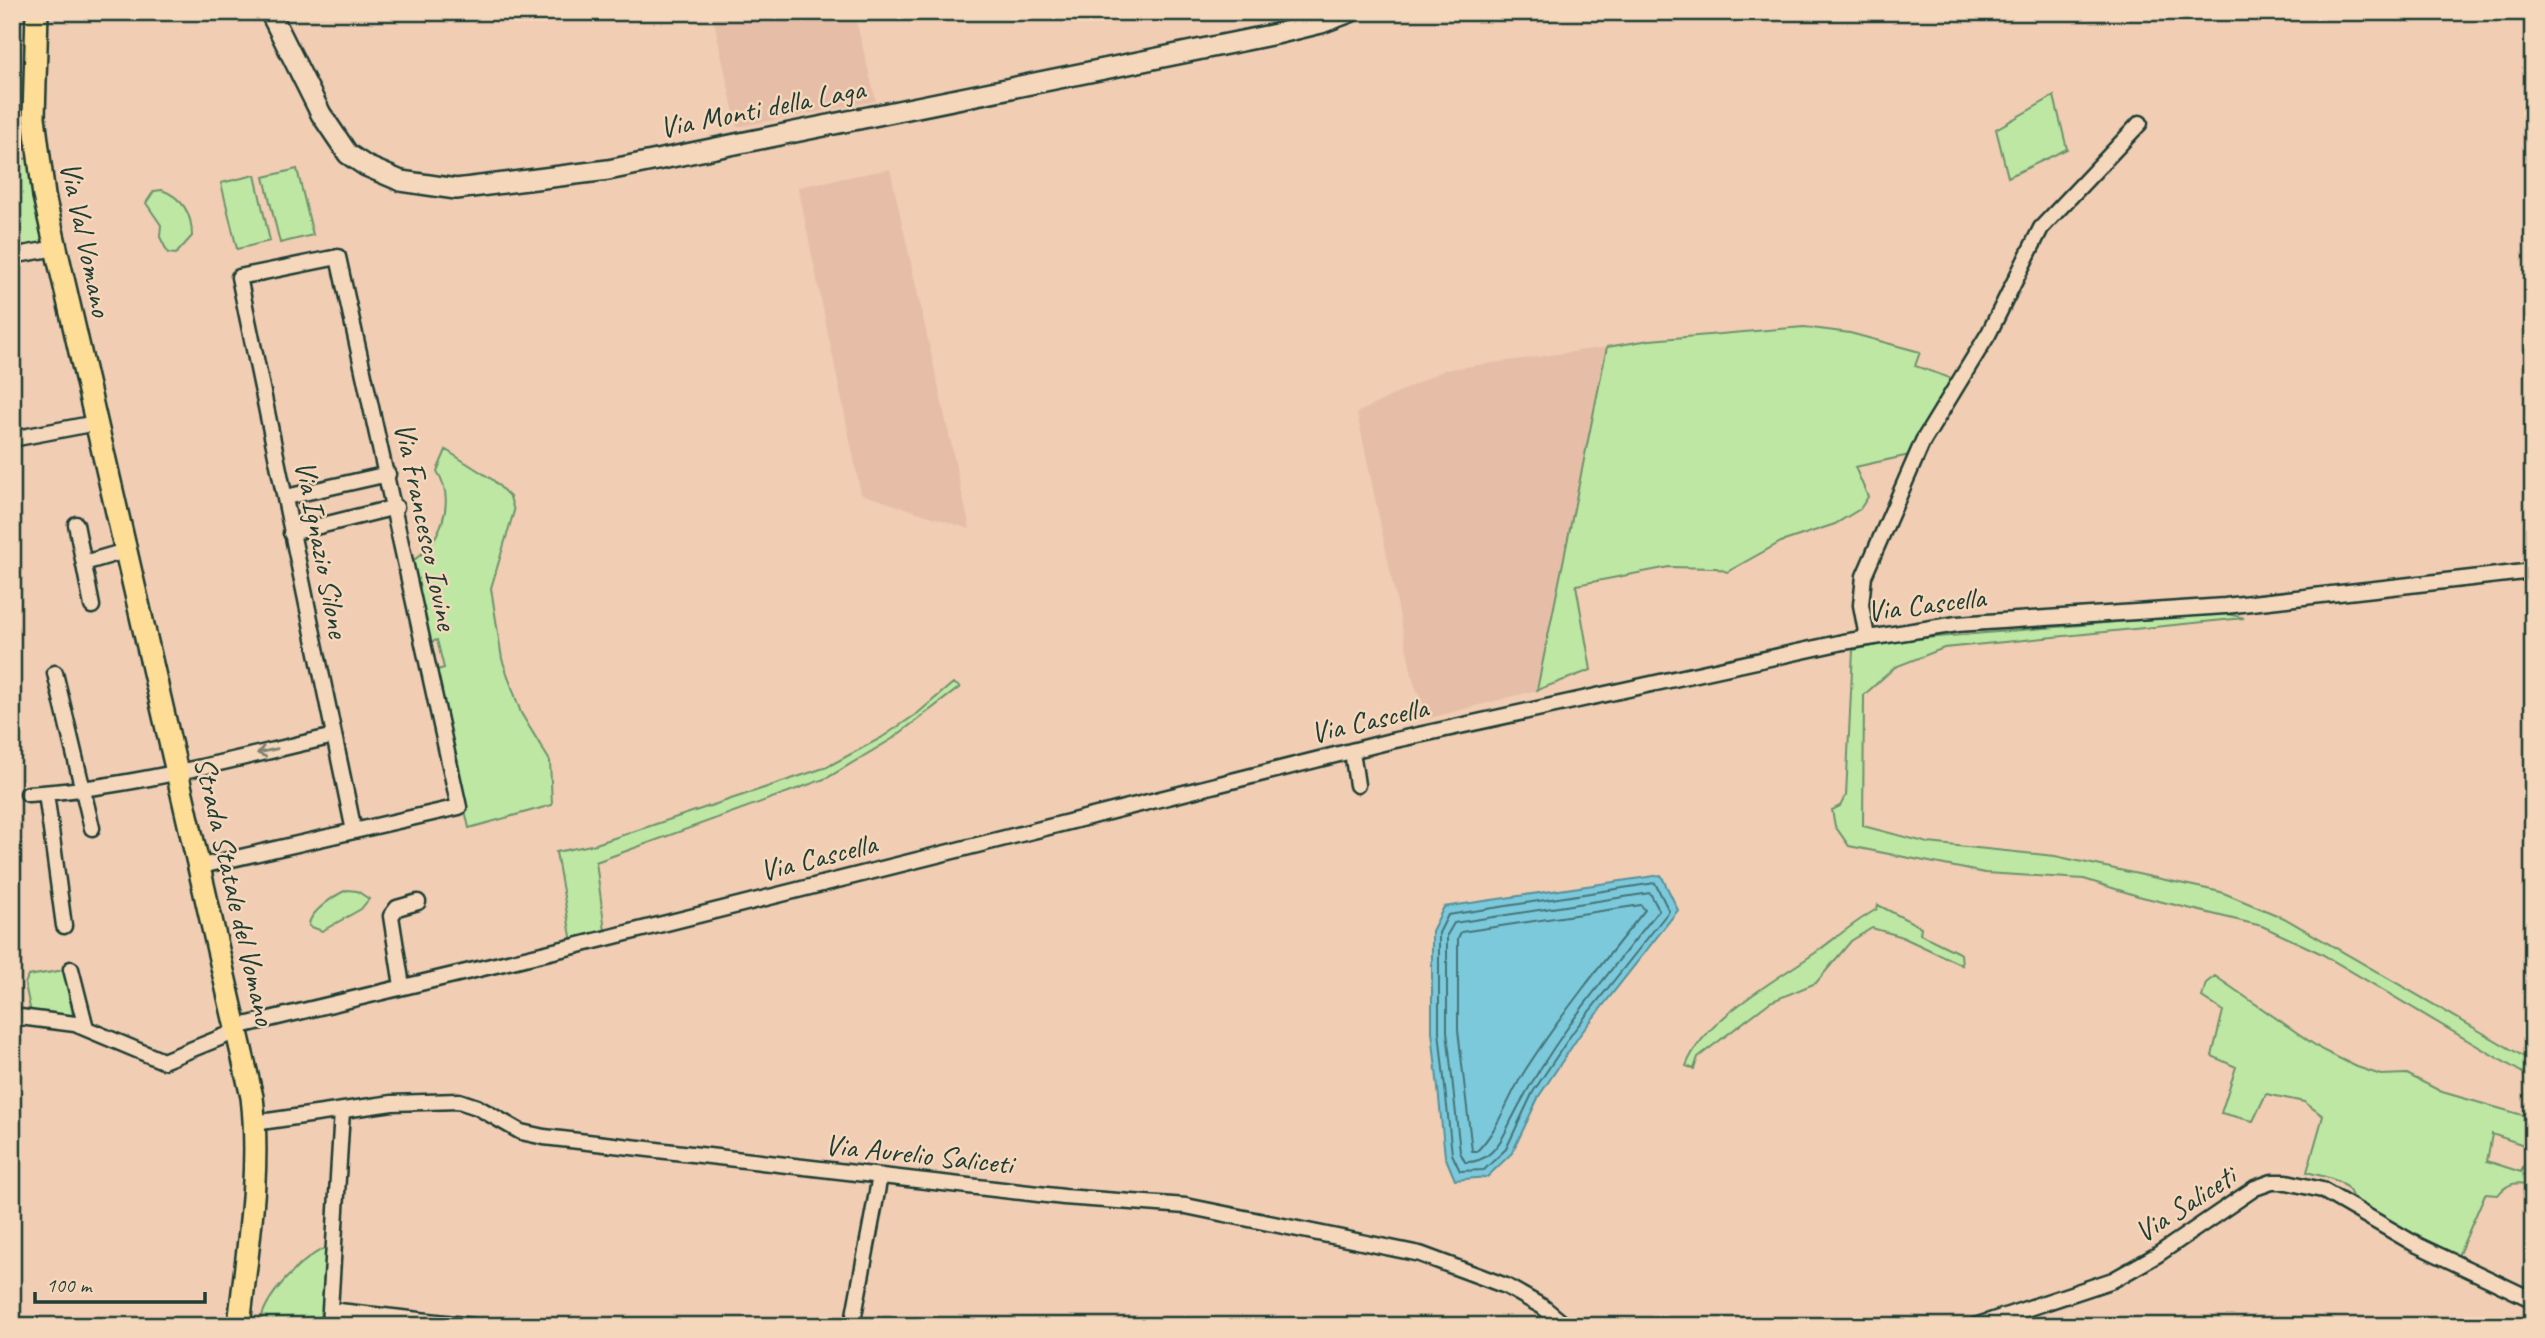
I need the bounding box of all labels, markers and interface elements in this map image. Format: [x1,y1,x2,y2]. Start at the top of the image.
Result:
street label: Via Monti della Laga [656,69,870,146]
street label: Via Val Vomano [51,158,121,321]
street label: Via Francesco Iovine [386,419,467,635]
street label: Via Ignazio Silone [286,457,358,643]
street label: Via Cascella [1865,578,1989,630]
street label: Via Cascella [1307,688,1433,752]
one-way arrow [256,745,279,758]
street label: Strada Statale del Vomano [186,753,285,1030]
street label: Via Cascella [756,824,882,890]
street label: Via Aurelio Saliceti [823,1125,1018,1183]
street label: Via Saliceti [2127,1155,2246,1251]
scale bar [35,1261,205,1305]
text: 100 m [46,1272,93,1298]

